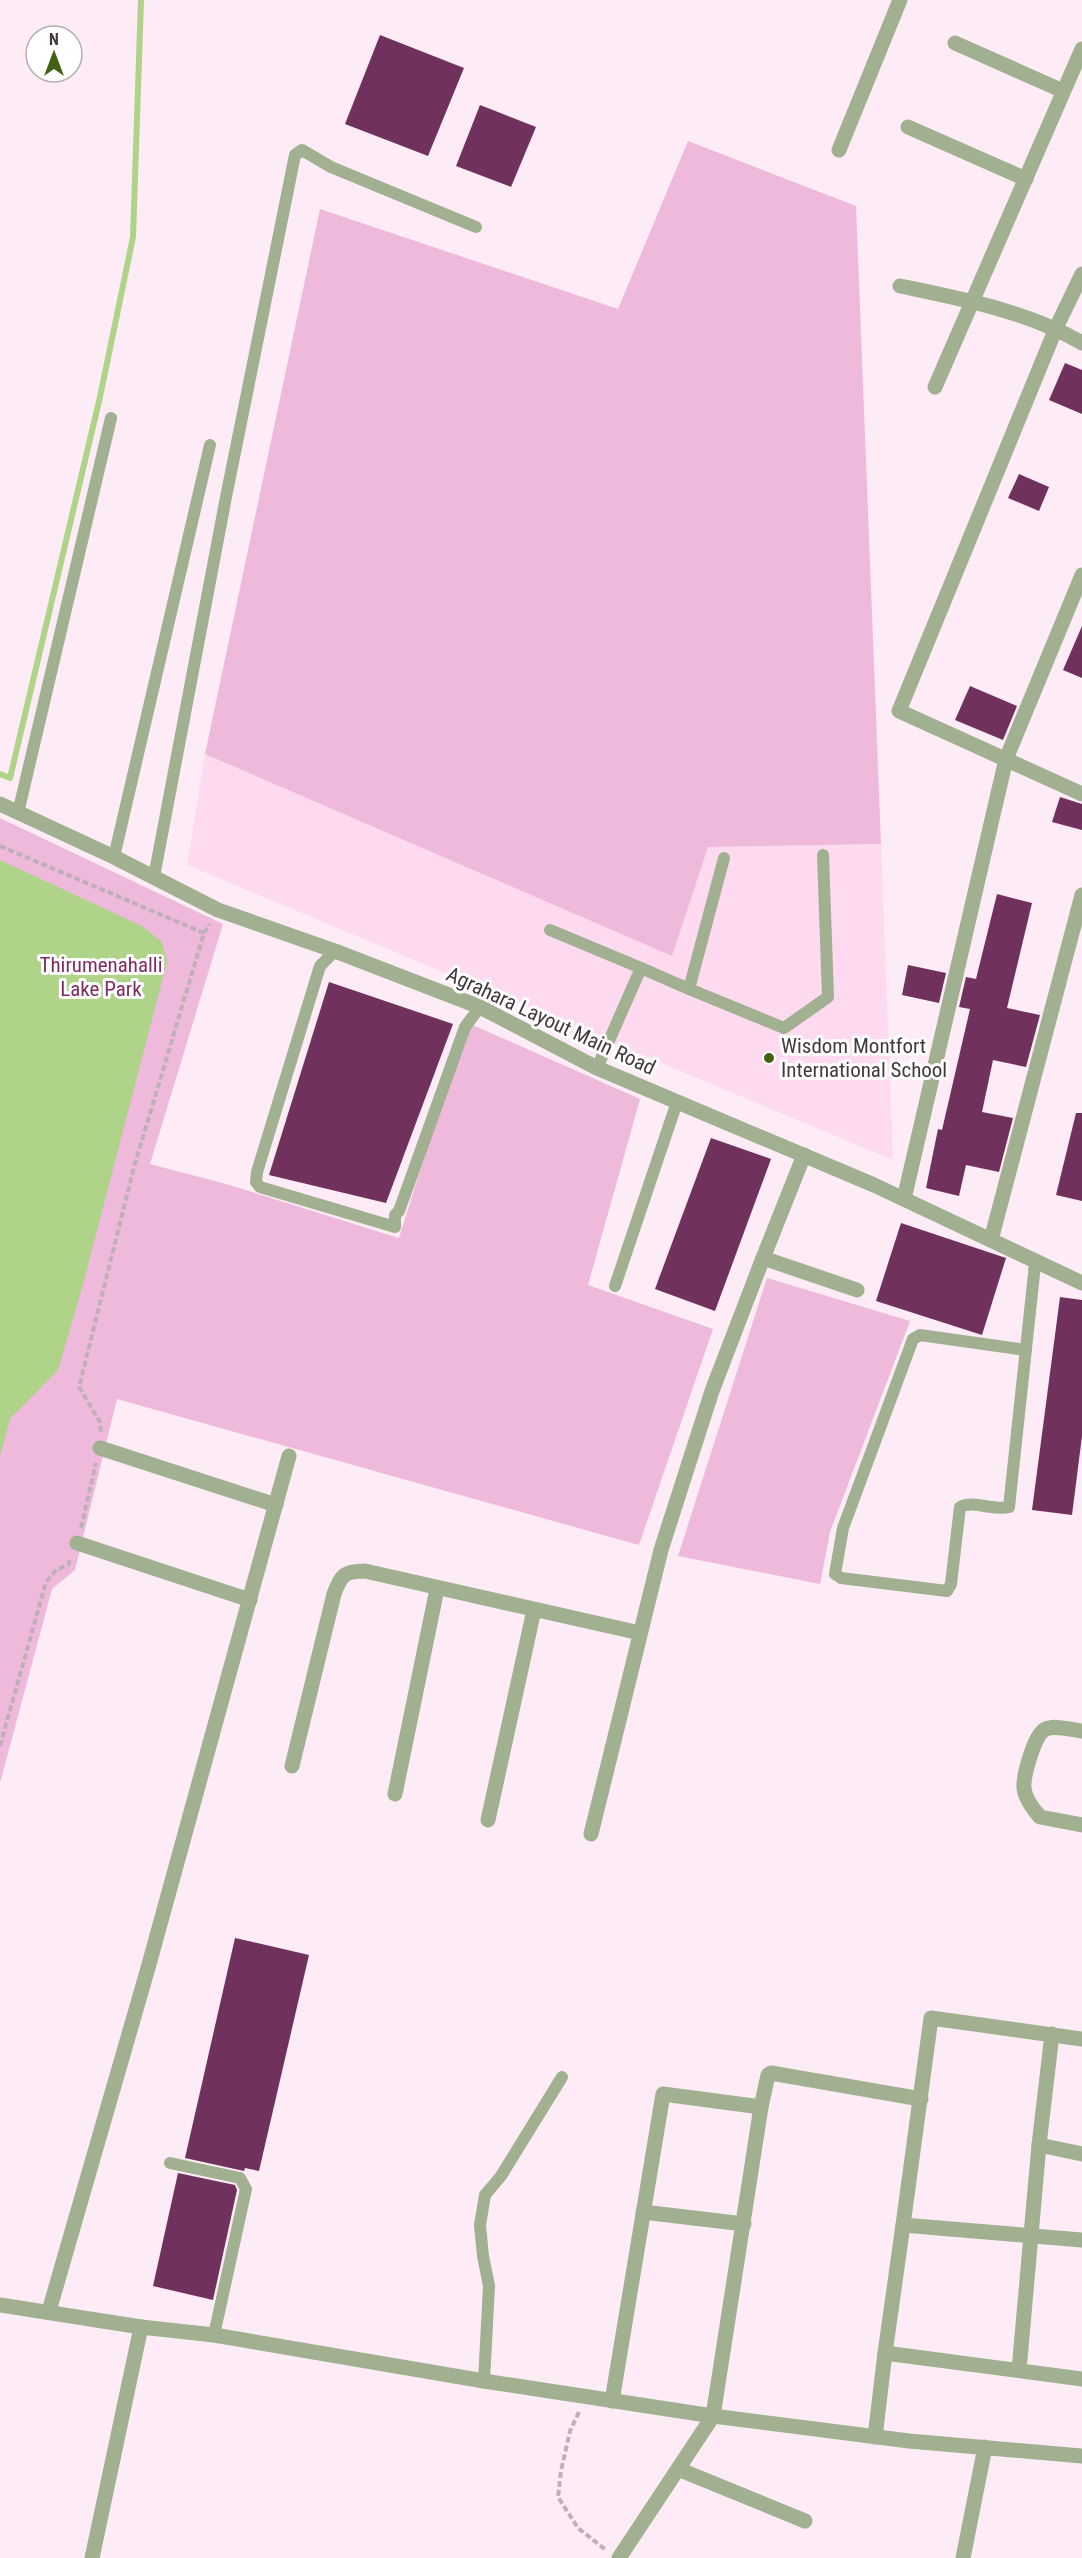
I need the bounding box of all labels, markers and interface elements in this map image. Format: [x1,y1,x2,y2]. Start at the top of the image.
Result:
north arrow [24,24,84,84]
text: N [49,30,59,49]
park label: Thirumenahalli Lake Park [40,953,163,1001]
street label: Agrahara Layout Main Road [443,962,659,1080]
place label: Wisdom Montfort International School [781,1034,947,1082]
marker: Wisdom Montfort International School [762,1051,776,1065]

